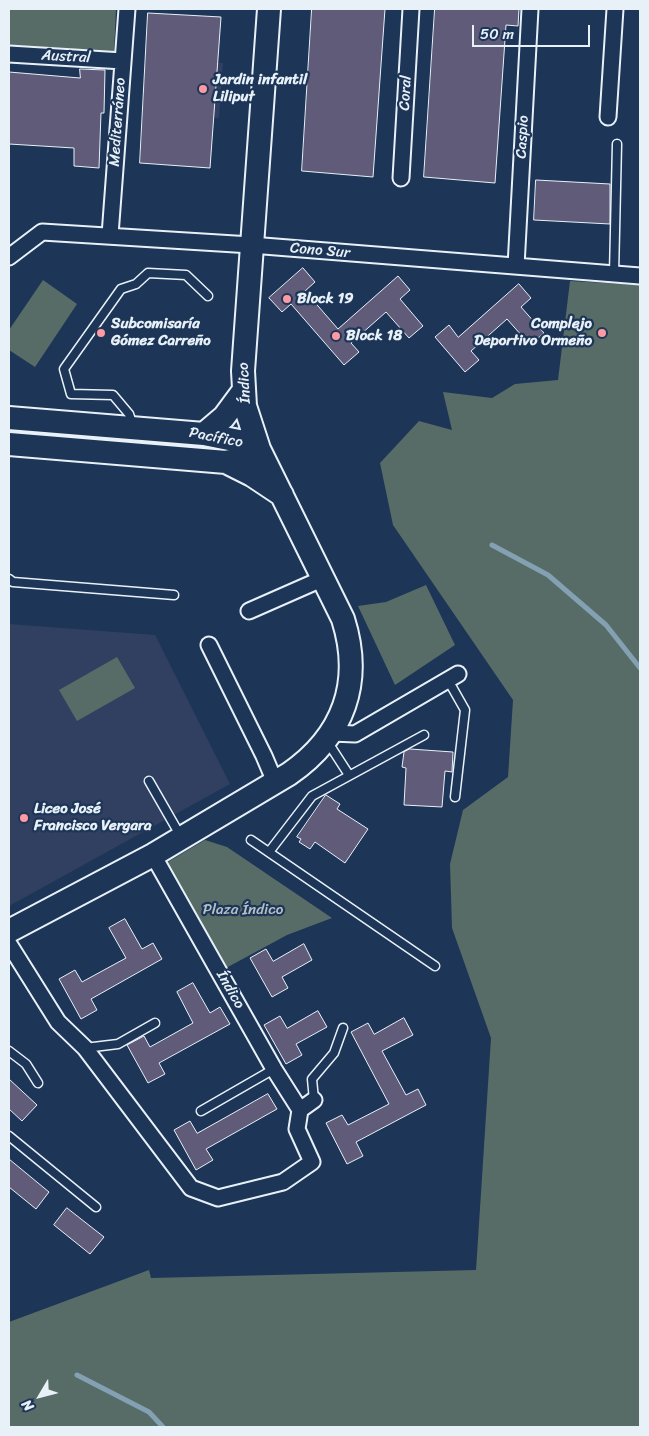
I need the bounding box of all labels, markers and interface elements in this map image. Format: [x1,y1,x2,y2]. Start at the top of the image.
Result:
scale bar [474,15,592,47]
text: 50 m [480,21,514,47]
street label: Austral [41,47,91,67]
place label: Jardin infantil Liliput [213,71,307,106]
street label: Coral [396,75,416,111]
street label: Mediterráneo [106,77,130,167]
marker: Jardin infantil Liliput [197,83,209,95]
street label: Caspio [513,115,533,159]
street label: Cono Sur [289,239,351,263]
place label: Block 19 [297,290,353,308]
marker: Block 19 [281,293,293,305]
place label: Subcomisaría Gómez Carreño [111,315,211,350]
place label: Complejo Deportivo Ormeño [474,315,592,350]
marker: Subcomisaría Gómez Carreño [95,327,107,339]
place label: Block 18 [346,327,402,345]
marker: Complejo Deportivo Ormeño [596,327,608,339]
marker: Block 18 [330,330,342,342]
street label: Índico [235,362,255,404]
street label: Pacífico [188,424,244,452]
place label: Liceo José Francisco Vergara [34,800,152,835]
marker: Liceo José Francisco Vergara [18,812,30,824]
park label: Plaza Índico [203,901,283,919]
street label: Índico [212,968,248,1012]
north arrow [15,1371,65,1421]
text: N [15,1394,41,1417]

